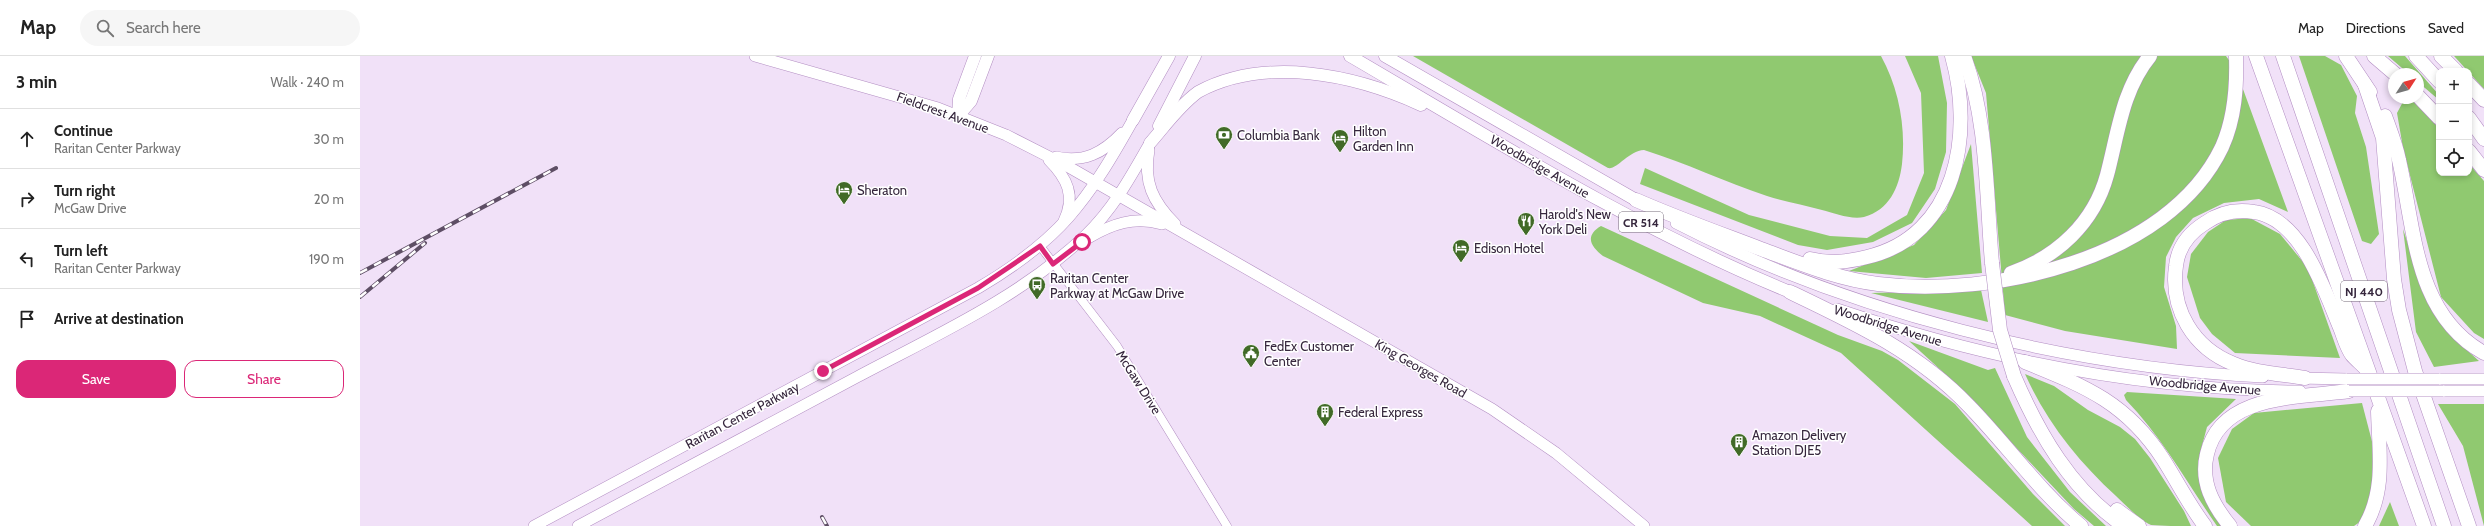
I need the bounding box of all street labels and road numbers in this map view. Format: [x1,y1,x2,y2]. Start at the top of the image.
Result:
street label: Fieldcrest Avenue [895,88,992,136]
street label: Woodbridge Avenue [1488,131,1593,201]
road number: CR 514 [1619,212,1663,232]
road number: NJ 440 [2341,281,2387,301]
street label: Woodbridge Avenue [1832,301,1944,349]
street label: King Georges Road [1372,335,1470,401]
street label: McGaw Drive [1113,347,1165,417]
street label: Woodbridge Avenue [2149,372,2262,398]
street label: Raritan Center Parkway [682,378,802,452]

